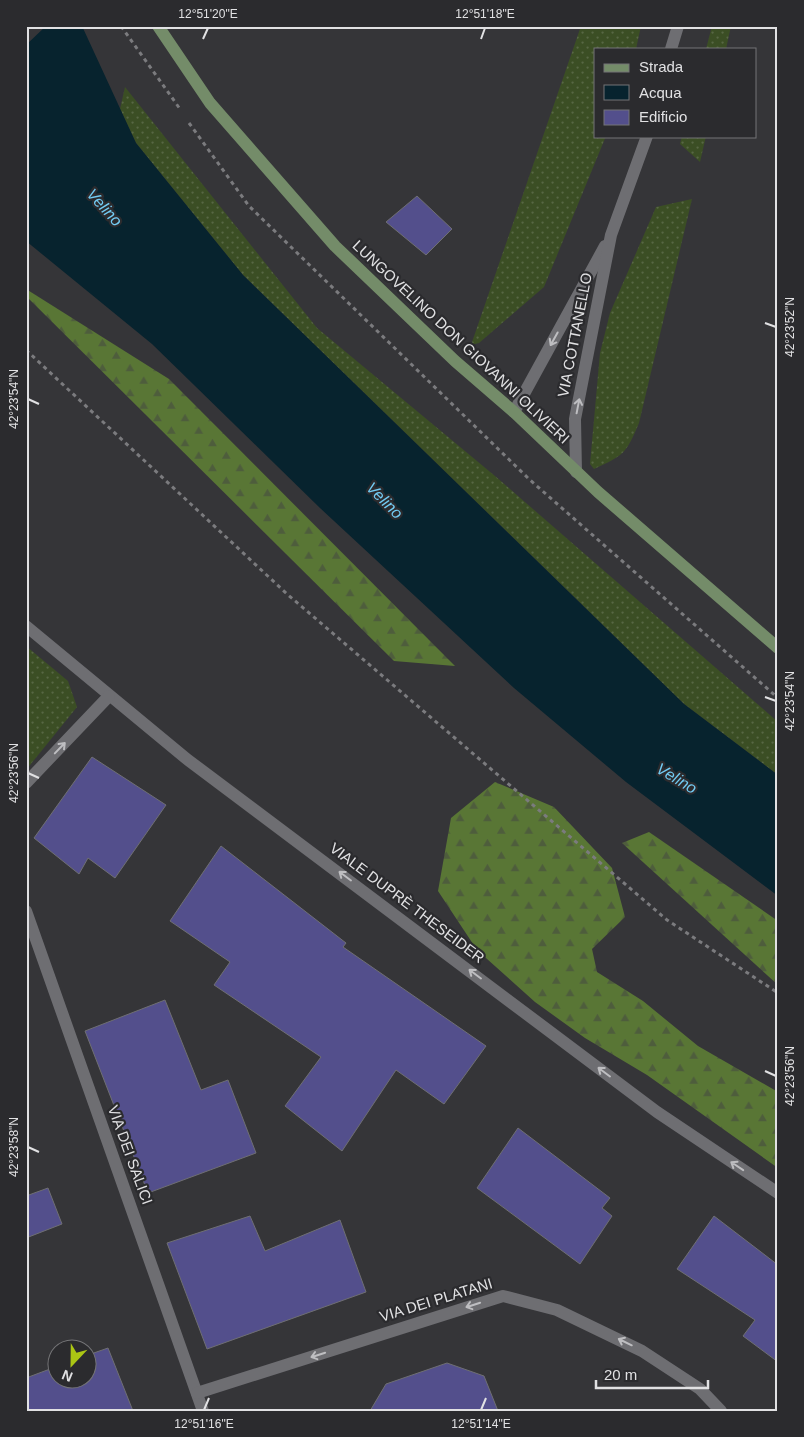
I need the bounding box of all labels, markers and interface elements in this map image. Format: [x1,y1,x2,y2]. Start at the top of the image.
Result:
text: 12°51'20"E [178,7,238,21]
text: 12°51'18"E [455,7,515,21]
legend [594,48,756,138]
text: Strada [639,58,684,75]
text: Acqua [639,84,682,101]
text: Edificio [639,108,687,125]
water label: Velino [84,185,126,229]
street label: LUNGOVELINO DON GIOVANNI OLIVIERI [350,237,573,447]
street label: VIA COTTANELLO [554,271,595,399]
text: 42°23'52"N [783,297,797,357]
one-way arrow [549,332,559,347]
text: 42°23'54"N [7,369,21,429]
one-way arrow [573,398,583,414]
water label: Velino [363,479,406,522]
text: 42°23'54"N [783,671,797,731]
one-way arrow [54,742,66,754]
text: 42°23'56"N [7,743,21,803]
water label: Velino [654,760,700,797]
street label: VIALE DUPRÈ THESEIDER [327,839,488,966]
one-way arrow [339,871,352,882]
one-way arrow [468,969,482,979]
text: 42°23'56"N [783,1046,797,1106]
one-way arrow [598,1067,611,1078]
street label: VIA DEI SALICI [105,1103,156,1207]
text: 42°23'58"N [7,1117,21,1177]
one-way arrow [731,1161,745,1171]
street label: VIA DEI PLATANI [377,1274,494,1325]
one-way arrow [466,1301,482,1311]
one-way arrow [618,1337,633,1347]
north arrow [48,1340,98,1390]
one-way arrow [311,1350,327,1360]
scale bar [596,1357,709,1389]
text: 20 m [604,1366,637,1383]
text: N [59,1367,75,1385]
text: 12°51'16"E [174,1417,234,1431]
text: 12°51'14"E [451,1417,511,1431]

